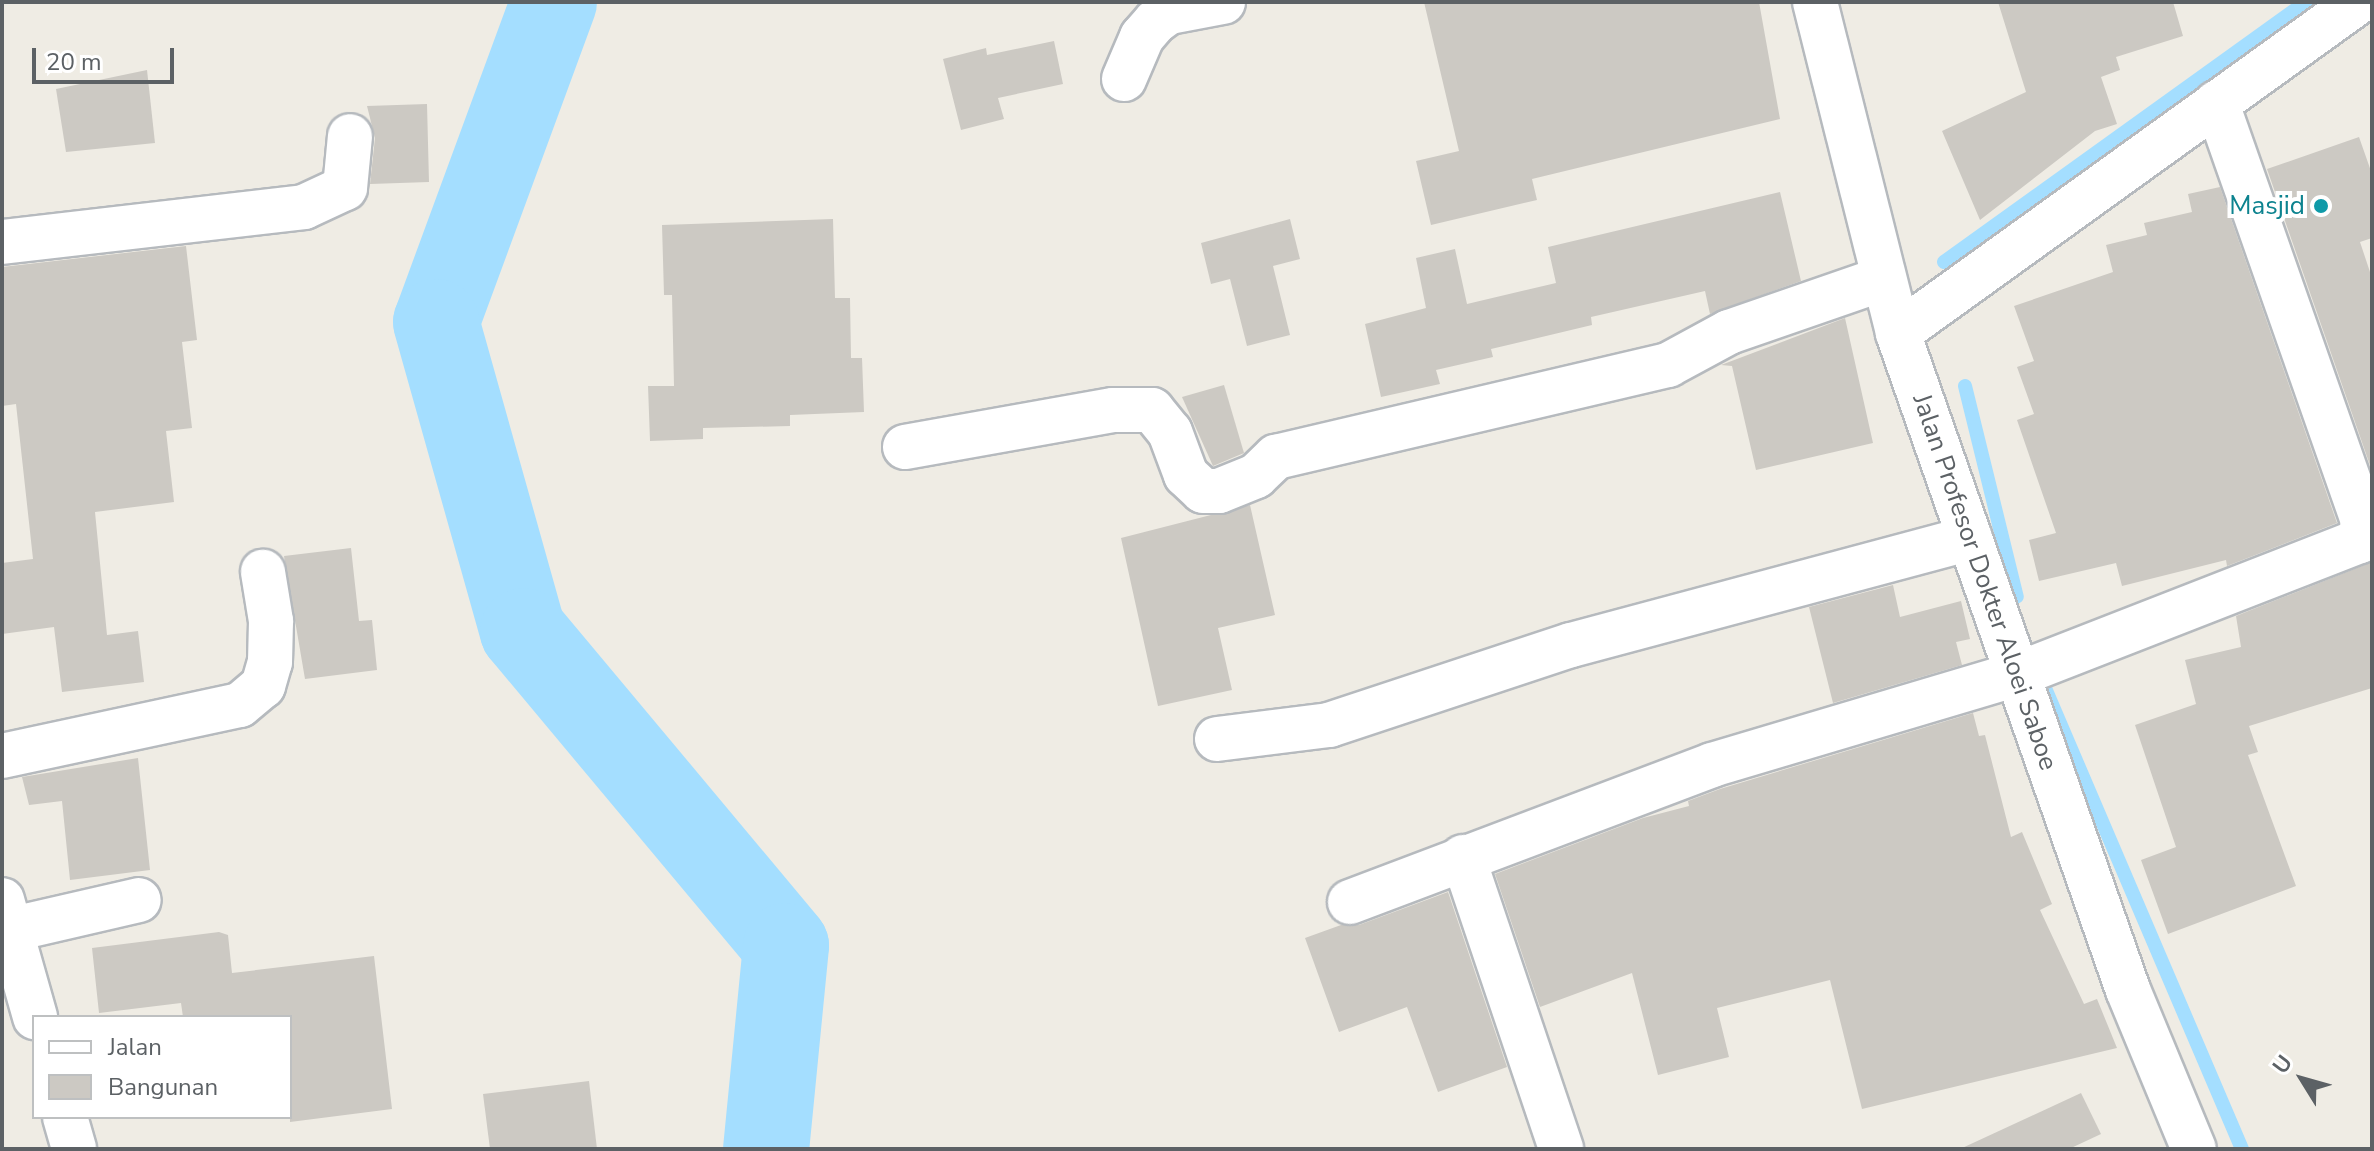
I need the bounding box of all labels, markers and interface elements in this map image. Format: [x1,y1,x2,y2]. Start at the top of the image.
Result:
scale bar [36,32,178,82]
text: 20 m [46,46,102,78]
place label: Masjid [2229,190,2305,222]
marker: Masjid [2312,197,2330,215]
street label: Jalan Profesor Dokter Aloei Saboe [1906,390,2064,774]
legend [32,1015,292,1119]
text: Jalan [108,1031,162,1063]
north arrow [2262,1039,2342,1119]
text: U [2266,1049,2300,1080]
text: Bangunan [108,1071,218,1103]

